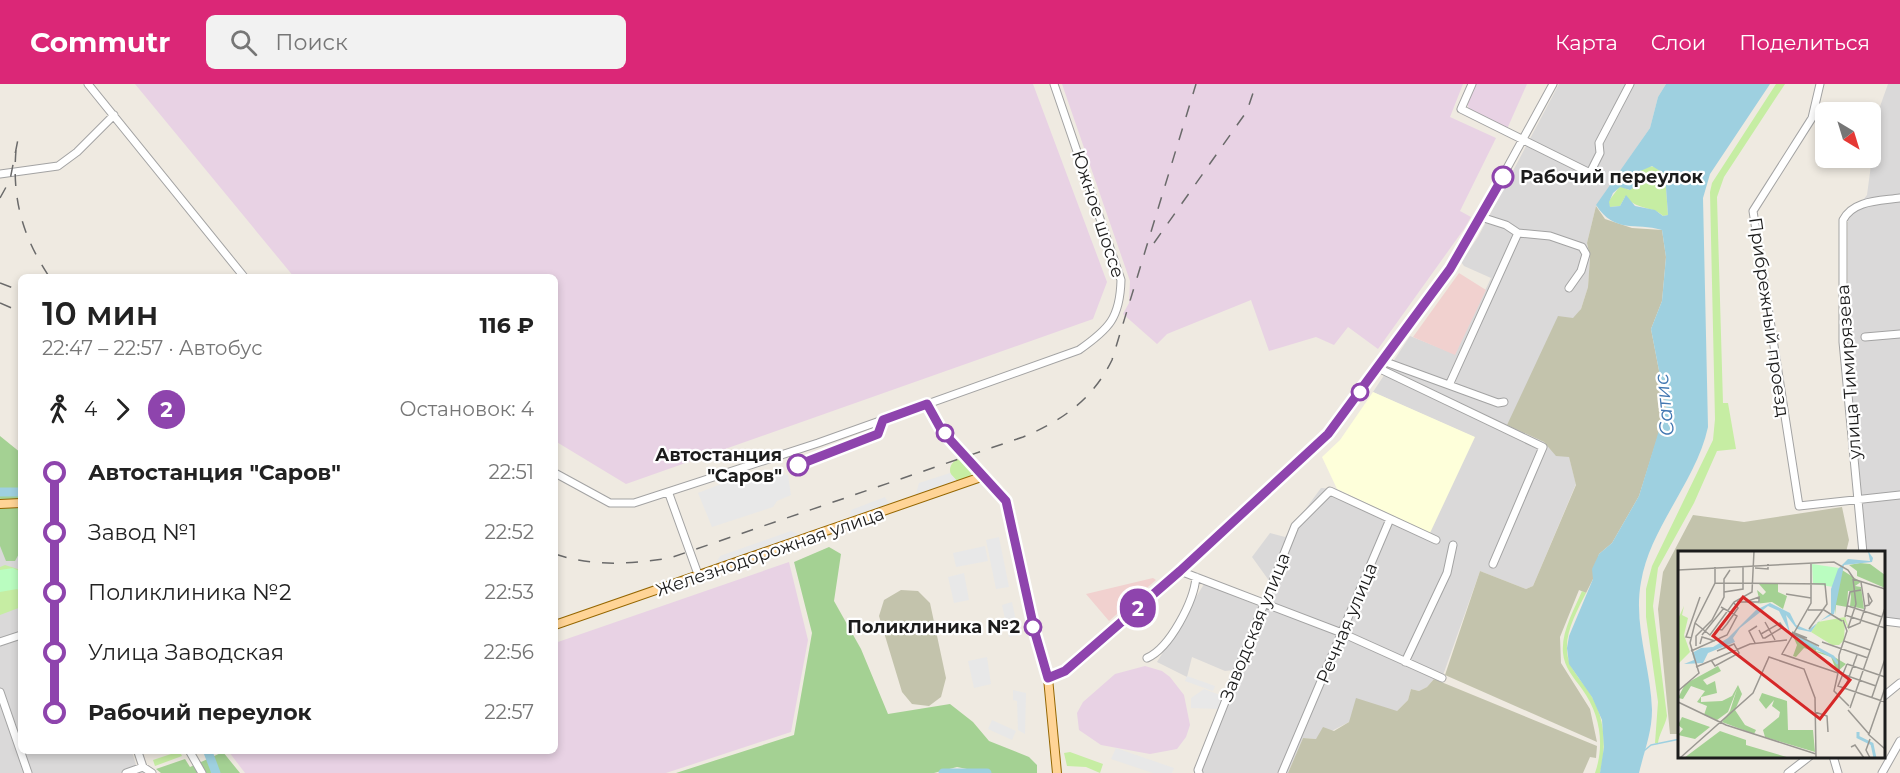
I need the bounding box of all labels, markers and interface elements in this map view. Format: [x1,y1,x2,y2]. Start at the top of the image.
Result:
search box [206,15,626,69]
text: Commutr [30,25,170,59]
icon: search [227,26,260,59]
text: Поиск [275,29,348,56]
text: Карта [1555,30,1618,55]
text: Слои [1651,30,1706,55]
text: Поделиться [1739,30,1870,55]
north arrow [1815,102,1881,168]
map controls [1815,102,1881,168]
street label: Южное шоссе [1067,147,1129,281]
marker: Рабочий переулок [1492,166,1514,188]
place label: Рабочий переулок [1520,166,1704,188]
street label: Прибрежный проезд [1744,216,1794,418]
street label: улица Тимирязева [1832,284,1866,461]
text: 10 мин [42,293,158,333]
text: 116 ₽ [479,312,534,339]
text: 22:47 – 22:57 · Автобус [42,336,263,360]
water label: Сатис [1649,372,1679,437]
unlabelled marker [1351,383,1369,401]
icon: walk [42,393,75,426]
icon: forward [106,393,139,426]
text: 4 [84,397,97,421]
text: 2 [160,397,173,422]
text: Остановок: 4 [400,397,534,421]
unlabelled marker [936,424,954,442]
place label: Автостанция "Саров" [655,444,782,487]
marker: Автостанция "Саров" [787,454,809,476]
text: Автостанция "Саров" [88,459,341,486]
text: 22:51 [489,460,534,484]
street label: Железнодорожная улица [653,502,887,602]
text: Завод №1 [88,519,197,546]
text: 22:52 [484,520,534,544]
street label: Заводская улица [1215,549,1295,705]
inset map [1678,551,1885,758]
street label: Речная улица [1312,559,1382,687]
text: Поликлиника №2 [88,579,291,606]
text: 22:53 [485,580,534,604]
line badge: 2 [1118,588,1158,628]
text: 2 [1132,596,1144,621]
place label: Поликлиника №2 [847,616,1020,638]
marker: Поликлиника №2 [1024,618,1042,636]
text: Улица Заводская [88,639,284,666]
text: 22:56 [484,640,534,664]
text: Рабочий переулок [88,699,312,726]
text: 22:57 [484,700,534,724]

